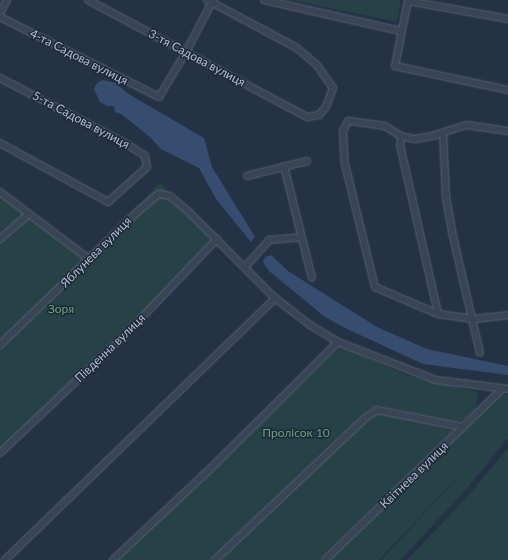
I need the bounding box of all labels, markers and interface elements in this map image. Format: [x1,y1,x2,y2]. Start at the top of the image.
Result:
street label: 4-та Садова вулиця [28,26,130,88]
street label: 3-тя Садова вулиця [146,26,248,90]
street label: 5-та Садова вулиця [30,88,132,152]
street label: Яблунева вулиця [57,213,135,291]
park label: Зоря [48,302,74,316]
street label: Південна вулиця [72,311,148,385]
park label: Пролісок 10 [262,426,330,440]
street label: Квітнева вулиця [377,439,451,511]

